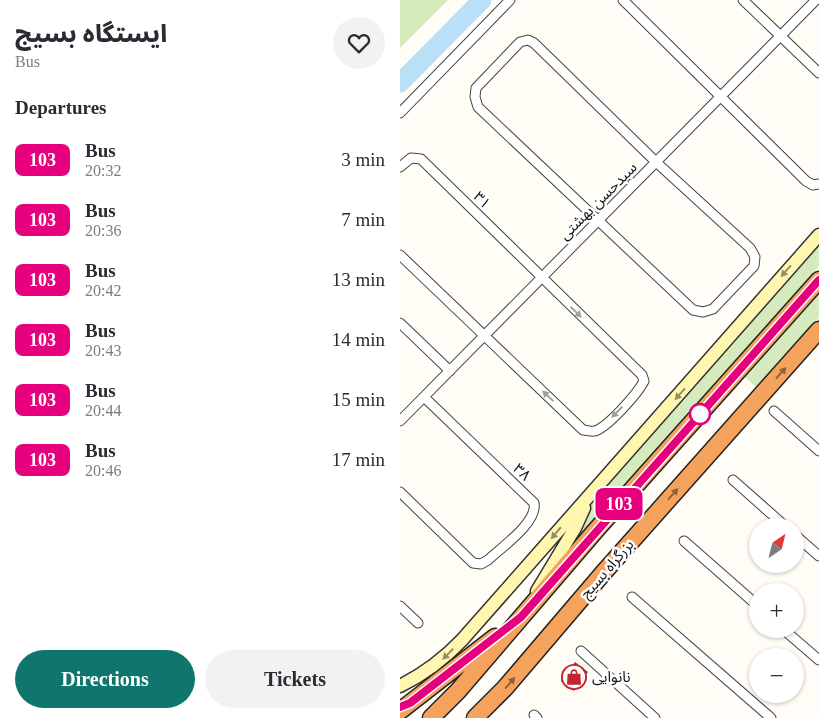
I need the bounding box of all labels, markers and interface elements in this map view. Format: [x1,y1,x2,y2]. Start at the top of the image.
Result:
button: heart [333,17,385,69]
text: ایستگاه بسیج [15,21,167,47]
text: Bus [15,53,40,70]
text: Departures [15,97,106,118]
text: Bus [85,140,116,161]
text: 3 min [341,149,385,170]
text: 103 [29,150,56,170]
street label: سیدحسن بهشتی [556,159,641,244]
text: 20:32 [85,162,121,179]
street label: ۳۱ [470,188,494,212]
text: Bus [85,200,116,221]
text: 7 min [341,209,385,230]
text: 103 [29,210,56,230]
text: 20:36 [85,222,121,239]
text: Bus [85,260,116,281]
one-way arrow [781,265,792,278]
text: 13 min [332,269,385,290]
text: 103 [29,270,56,290]
text: 20:42 [85,282,121,299]
one-way arrow [570,306,582,318]
text: Bus [85,320,116,341]
text: 14 min [332,329,385,350]
text: 103 [29,330,56,350]
text: 20:43 [85,342,121,359]
one-way arrow [775,367,787,379]
text: Bus [85,380,116,401]
one-way arrow [674,387,686,399]
text: 15 min [332,389,385,410]
text: 103 [29,390,56,410]
one-way arrow [542,390,554,402]
text: 20:44 [85,402,121,419]
unlabelled marker [689,403,711,425]
one-way arrow [612,406,624,418]
text: Bus [85,440,116,461]
text: 17 min [332,449,385,470]
text: 103 [29,450,56,470]
street label: ۳۸ [510,460,534,484]
text: 20:46 [85,462,121,479]
line badge: 103 [590,488,648,520]
one-way arrow [667,488,679,500]
text: 103 [606,494,633,514]
north arrow [749,518,804,572]
map controls [749,518,804,703]
one-way arrow [551,526,562,539]
street label: بزرگراه بسیج [577,537,640,604]
button: + [749,583,804,638]
one-way arrow [443,648,455,660]
button: − [749,648,804,703]
button: Directions [15,650,195,708]
button: Tickets [205,650,385,708]
shop icon: نانوایی [561,664,587,690]
place label: نانوایی [592,669,631,686]
one-way arrow [504,677,515,690]

